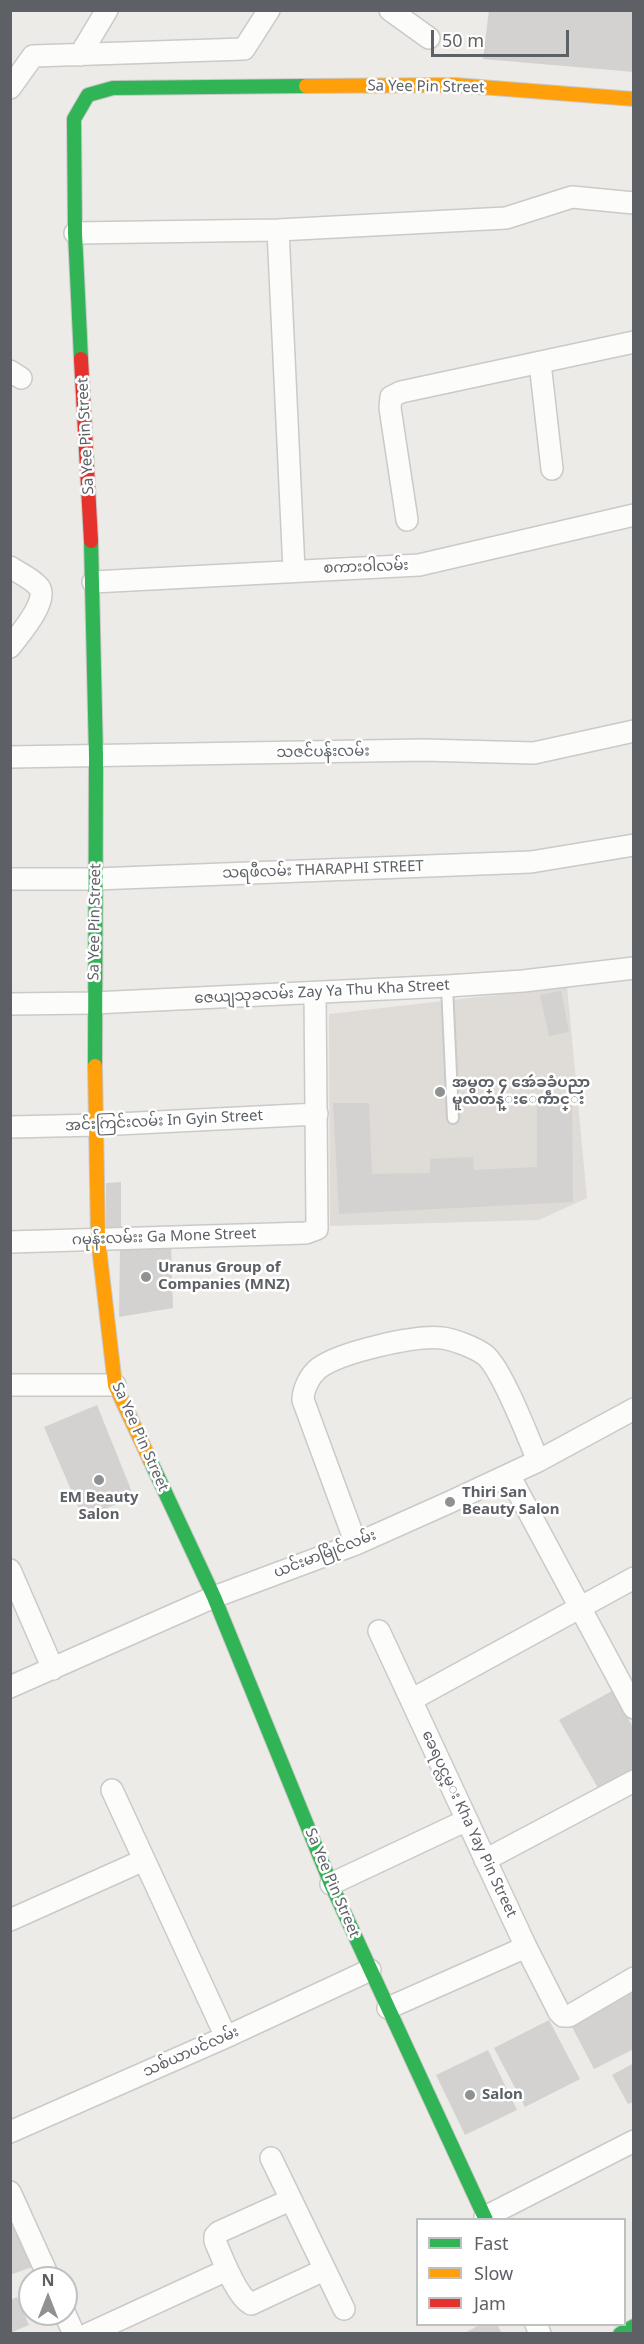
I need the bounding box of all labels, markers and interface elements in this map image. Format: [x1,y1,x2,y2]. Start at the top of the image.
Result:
scale bar [434,18,572,56]
text: 50 m [442,28,484,52]
street label: Sa Yee Pin Street [367,77,485,97]
street label: Sa Yee Pin Street [74,377,98,495]
street label: စကားဝါလမ်း [323,557,409,577]
street label: သဇင်ပန်းလမ်း [276,742,370,762]
street label: သရဖီလမ်း THARAPHI STREET [222,857,424,883]
street label: Sa Yee Pin Street [85,863,105,981]
street label: ဇေယျသုခလမ်း Zay Ya Thu Kha Street [194,976,450,1008]
place label: အမွတ္ ၄ အေဴခခံပညာ မူလတန္းေကဵာင္း [452,1074,590,1109]
marker: အမွတ္ ၄ အေဴခခံပညာ မူလတန္းေကဵာင္း [433,1085,447,1099]
street label: အင်းကြင်းလမ်း In Gyin Street [65,1107,263,1135]
street label: ဂမုန်းလမ်းး Ga Mone Street [71,1225,257,1249]
place label: Uranus Group of Companies (MNZ) [158,1259,290,1294]
marker: Uranus Group of Companies (MNZ) [139,1270,153,1284]
street label: Sa Yee Pin Street [108,1380,172,1494]
marker: EM Beauty Salon [92,1473,106,1487]
place label: Thiri San Beauty Salon [462,1484,559,1519]
place label: EM Beauty Salon [59,1489,139,1524]
marker: Thiri San Beauty Salon [443,1495,457,1509]
street label: ယင်းမာမြိုင်လမ်း [271,1526,379,1582]
street label: ခေရပင္လမ္း Kha Yay Pin Street [418,1728,520,1920]
street label: Sa Yee Pin Street [301,1826,363,1940]
street label: သစ်ယာပင်လမ်း [140,2023,242,2081]
place label: Salon [482,2086,523,2104]
marker: Salon [463,2088,477,2102]
legend [416,2218,626,2326]
text: Fast [474,2231,509,2255]
text: Slow [474,2261,513,2285]
north arrow [18,2266,78,2326]
text: N [41,2269,55,2291]
text: Jam [474,2291,506,2315]

